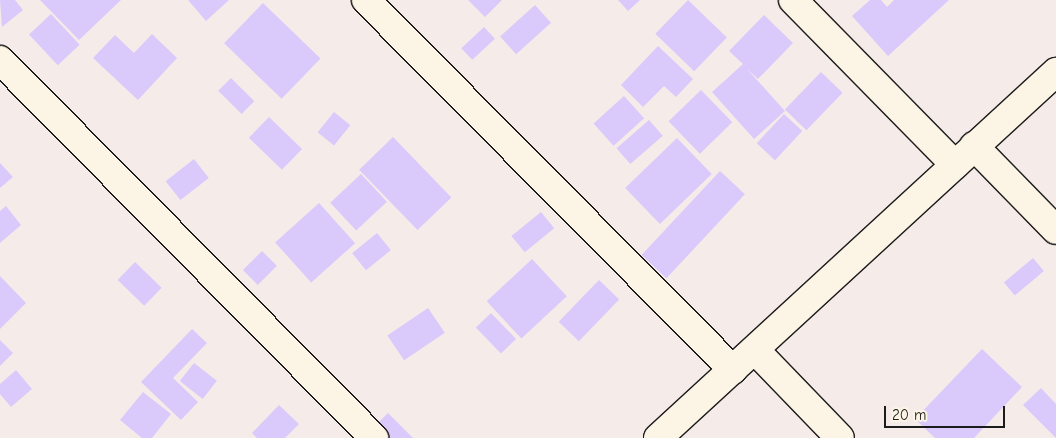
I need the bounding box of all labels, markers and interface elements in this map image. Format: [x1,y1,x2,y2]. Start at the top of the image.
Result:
scale bar [886,396,1007,428]
text: 20 m [892,406,926,424]

